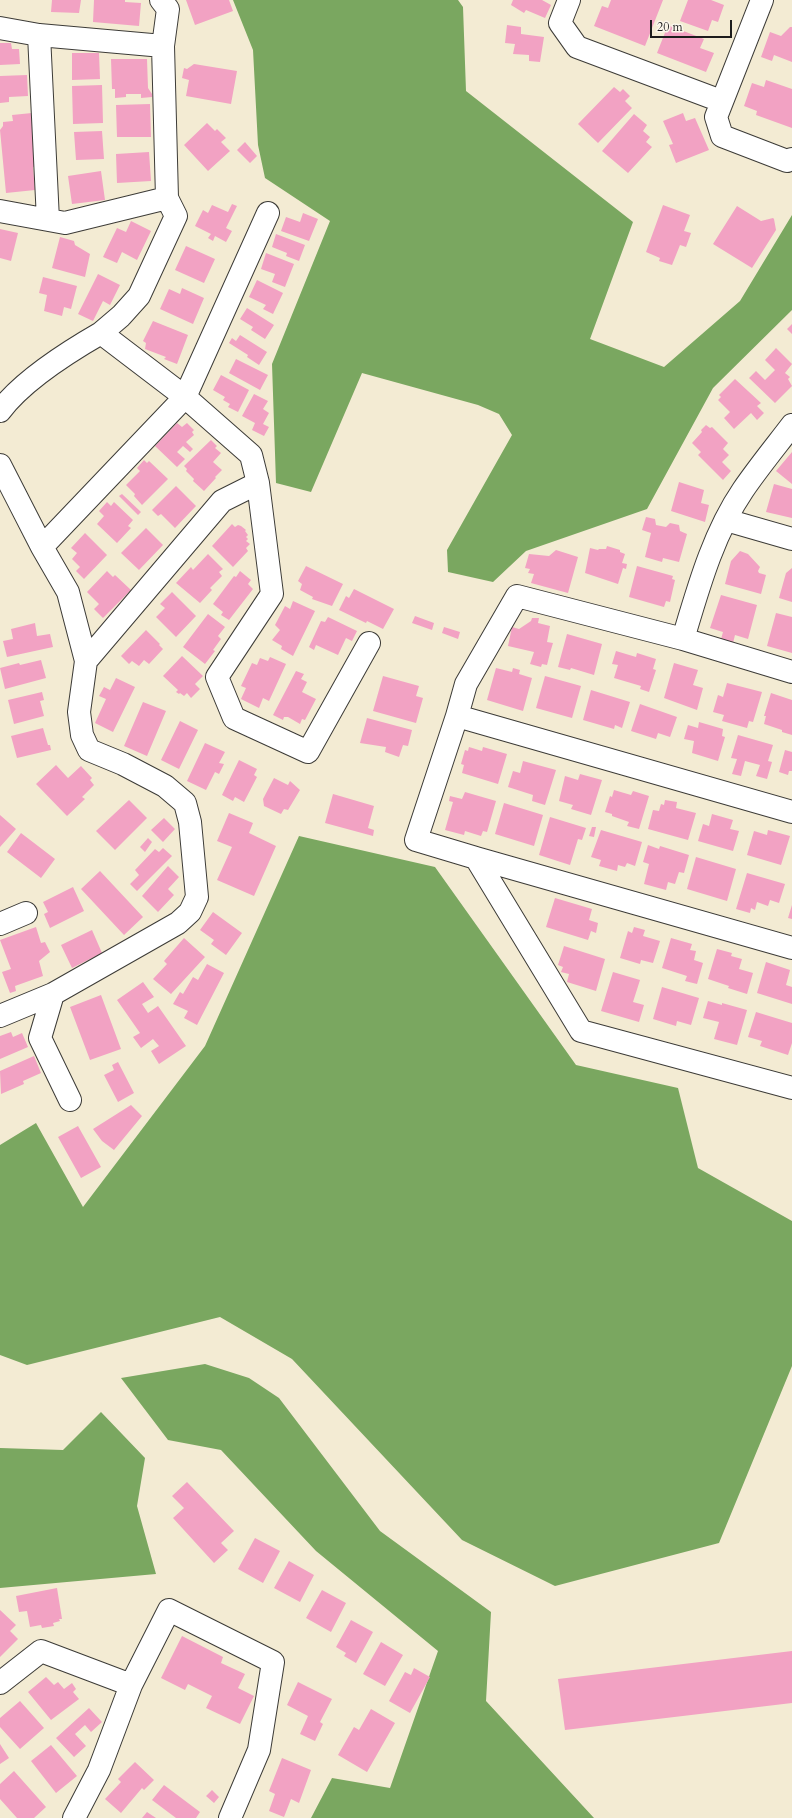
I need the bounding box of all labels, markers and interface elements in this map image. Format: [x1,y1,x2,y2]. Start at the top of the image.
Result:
scale bar [652,12,734,38]
text: 20 m [657,19,683,35]

